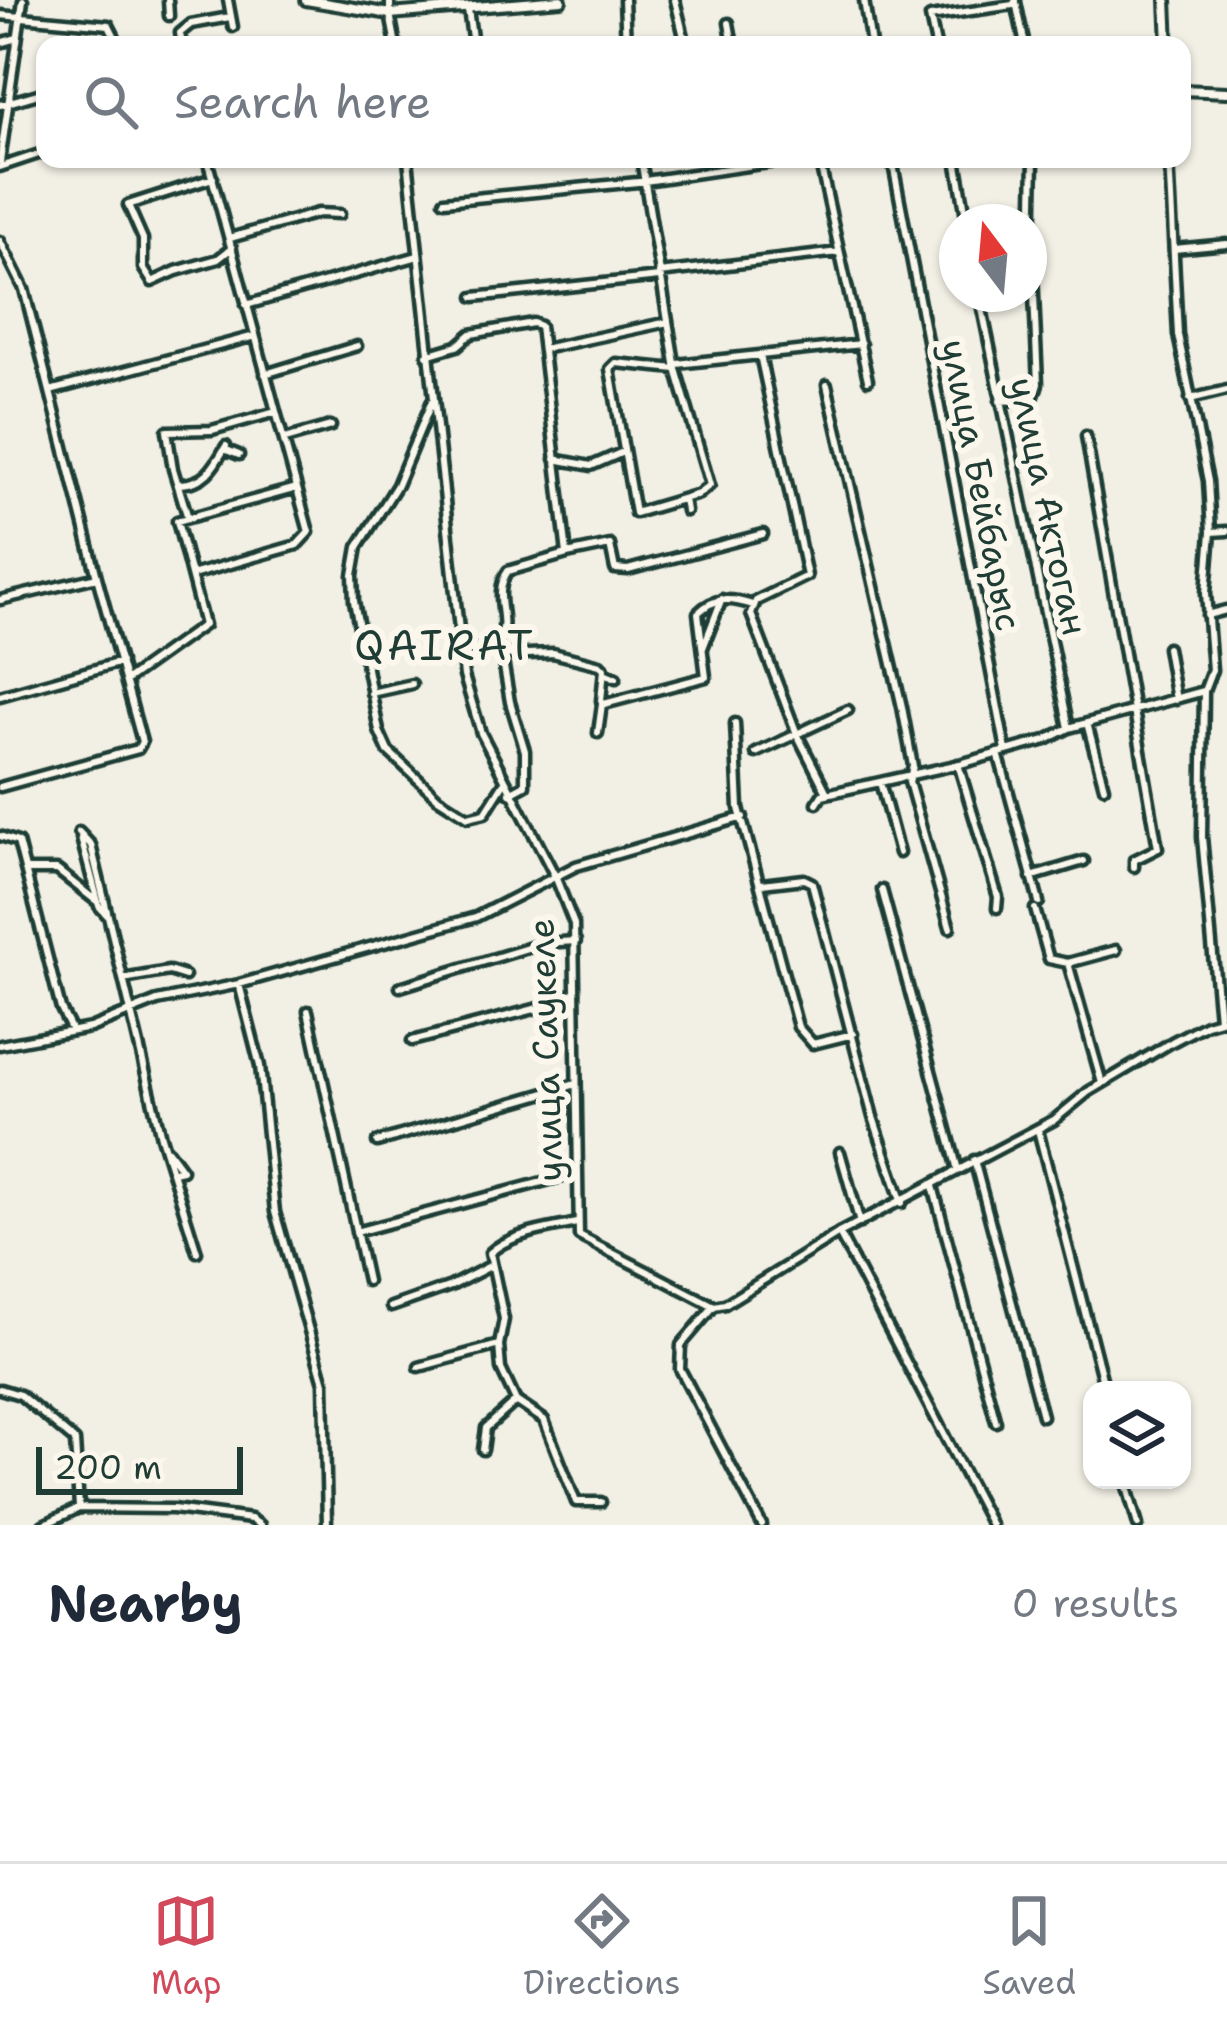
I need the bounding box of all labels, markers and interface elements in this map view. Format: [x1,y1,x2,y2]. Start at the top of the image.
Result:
search box [36,36,1191,168]
icon: search [78,69,144,135]
text: Search here [174,72,431,132]
north arrow [939,204,1047,312]
street label: улица Бейбарыс [929,335,1034,635]
street label: улица Актоган [997,373,1100,639]
district label: QAIRAT [354,617,536,673]
street label: улица Саукеле [516,917,575,1183]
map controls [1083,1381,1191,1489]
button: layers [1083,1381,1191,1489]
scale bar [36,1441,243,1494]
text: 200 m [54,1445,162,1490]
text: Nearby [48,1569,243,1637]
text: 0 results [1012,1577,1179,1629]
tab: Map [151,1888,222,2005]
tab: Directions [523,1888,681,2005]
tab: Saved [982,1888,1076,2005]

